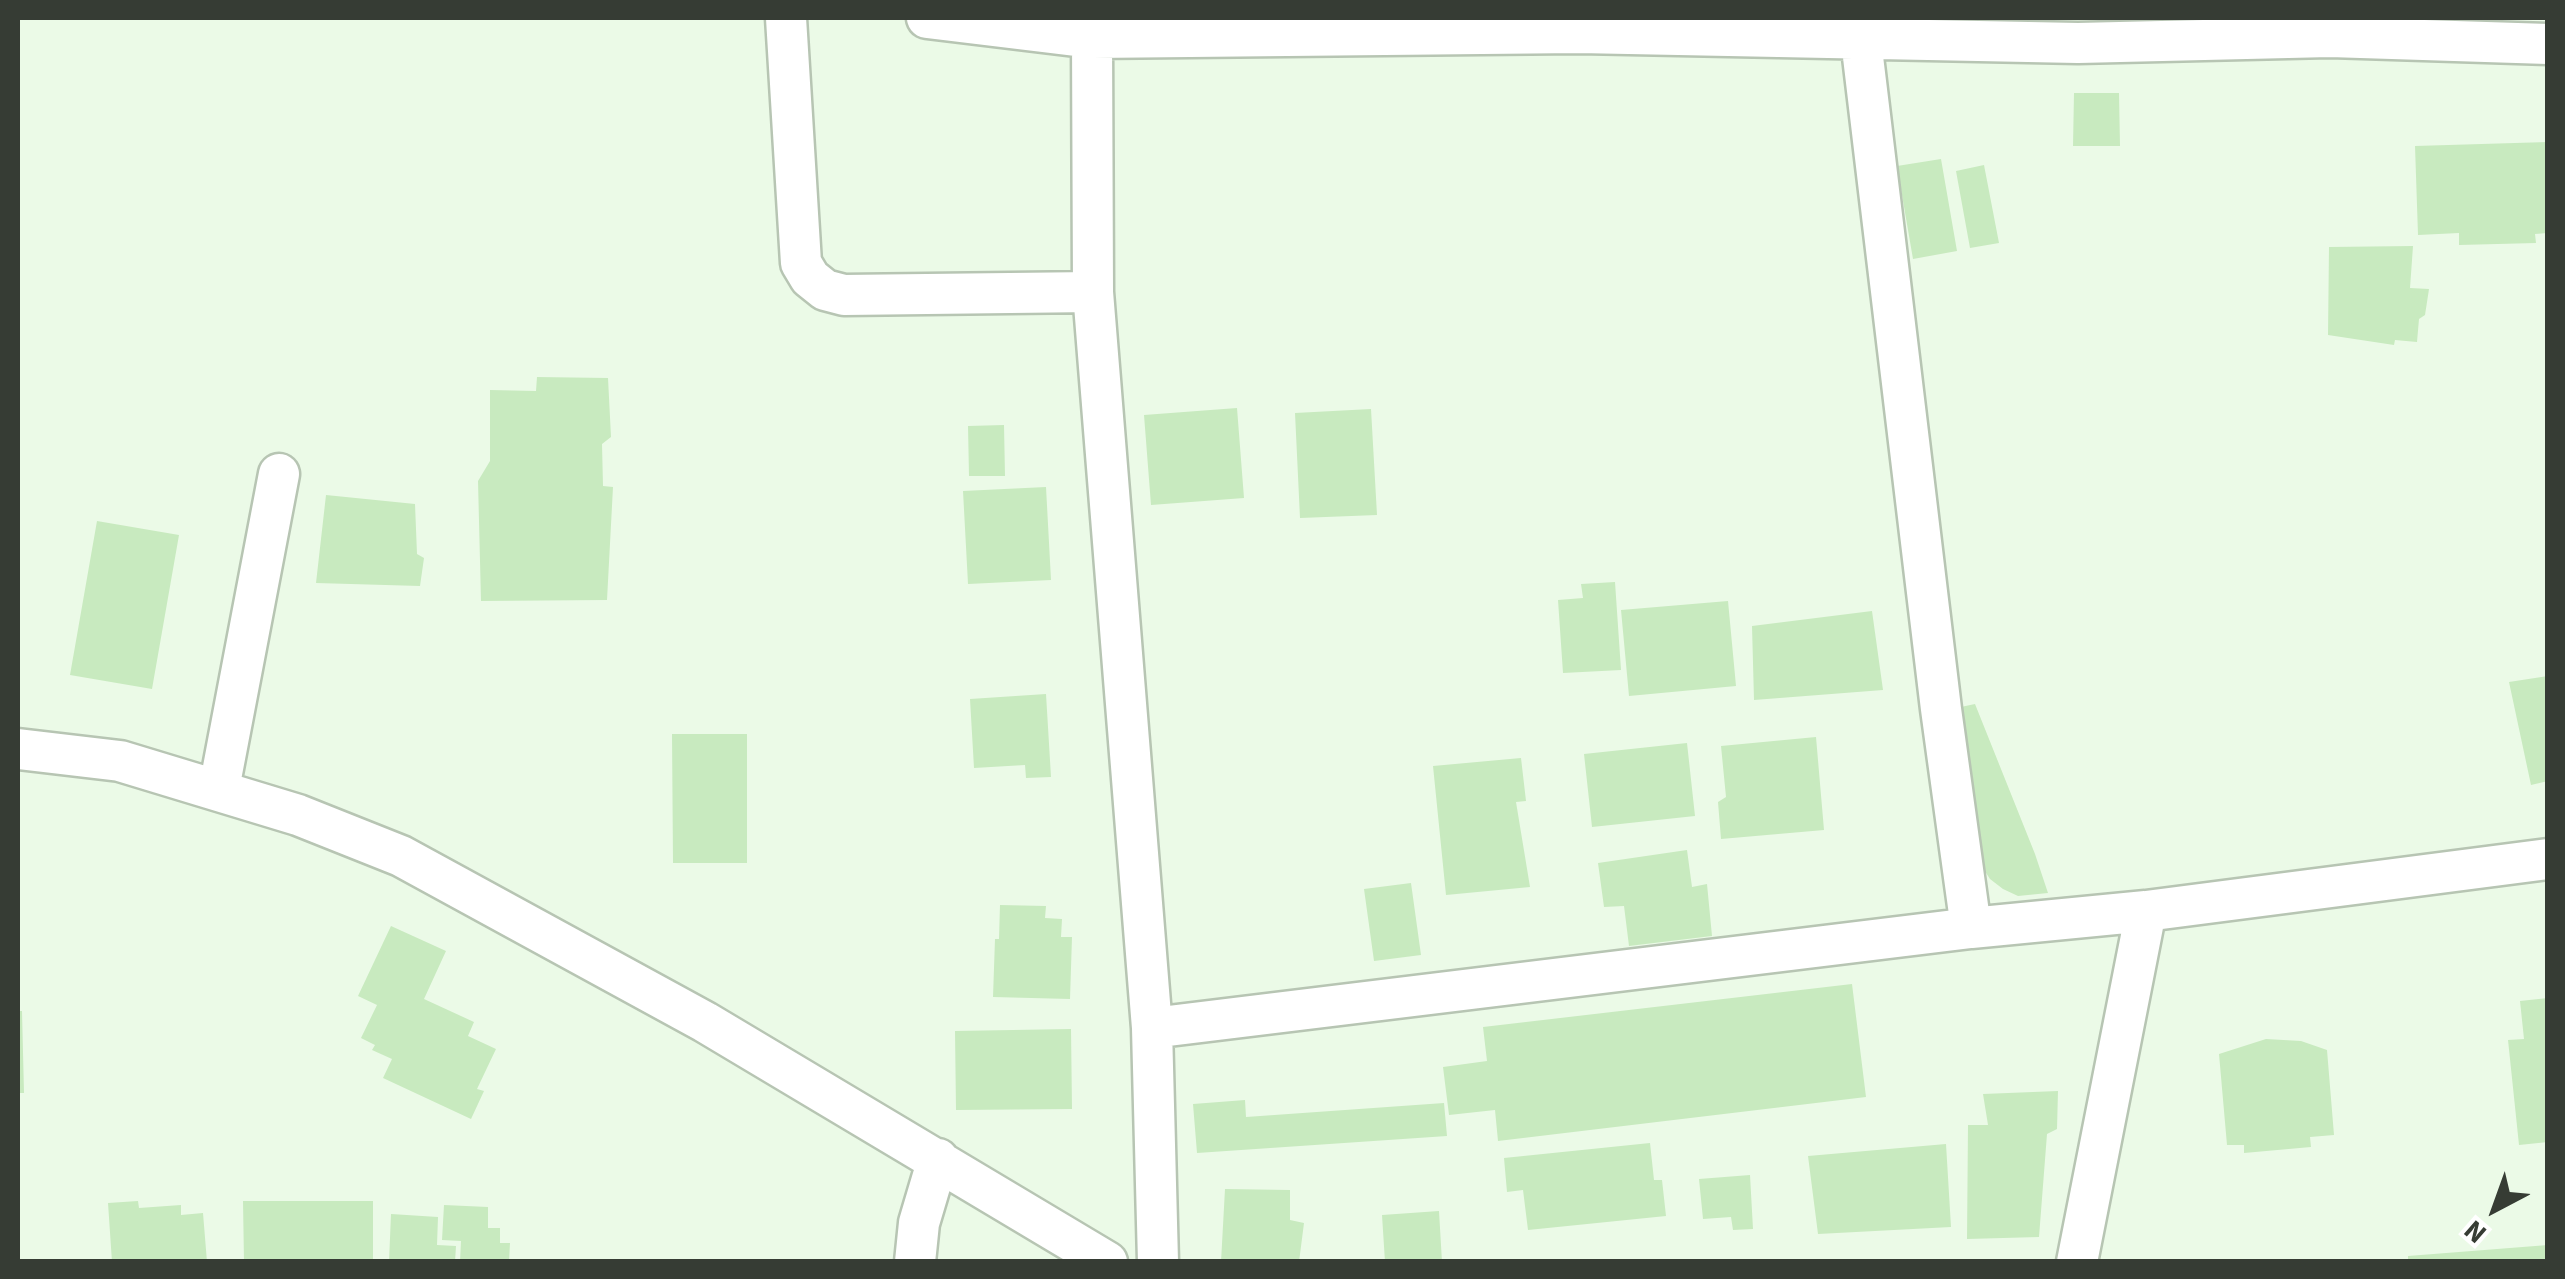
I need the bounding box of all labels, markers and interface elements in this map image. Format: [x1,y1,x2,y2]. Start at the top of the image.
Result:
north arrow [2445,1159,2545,1259]
text: N [2455,1210,2495,1253]

